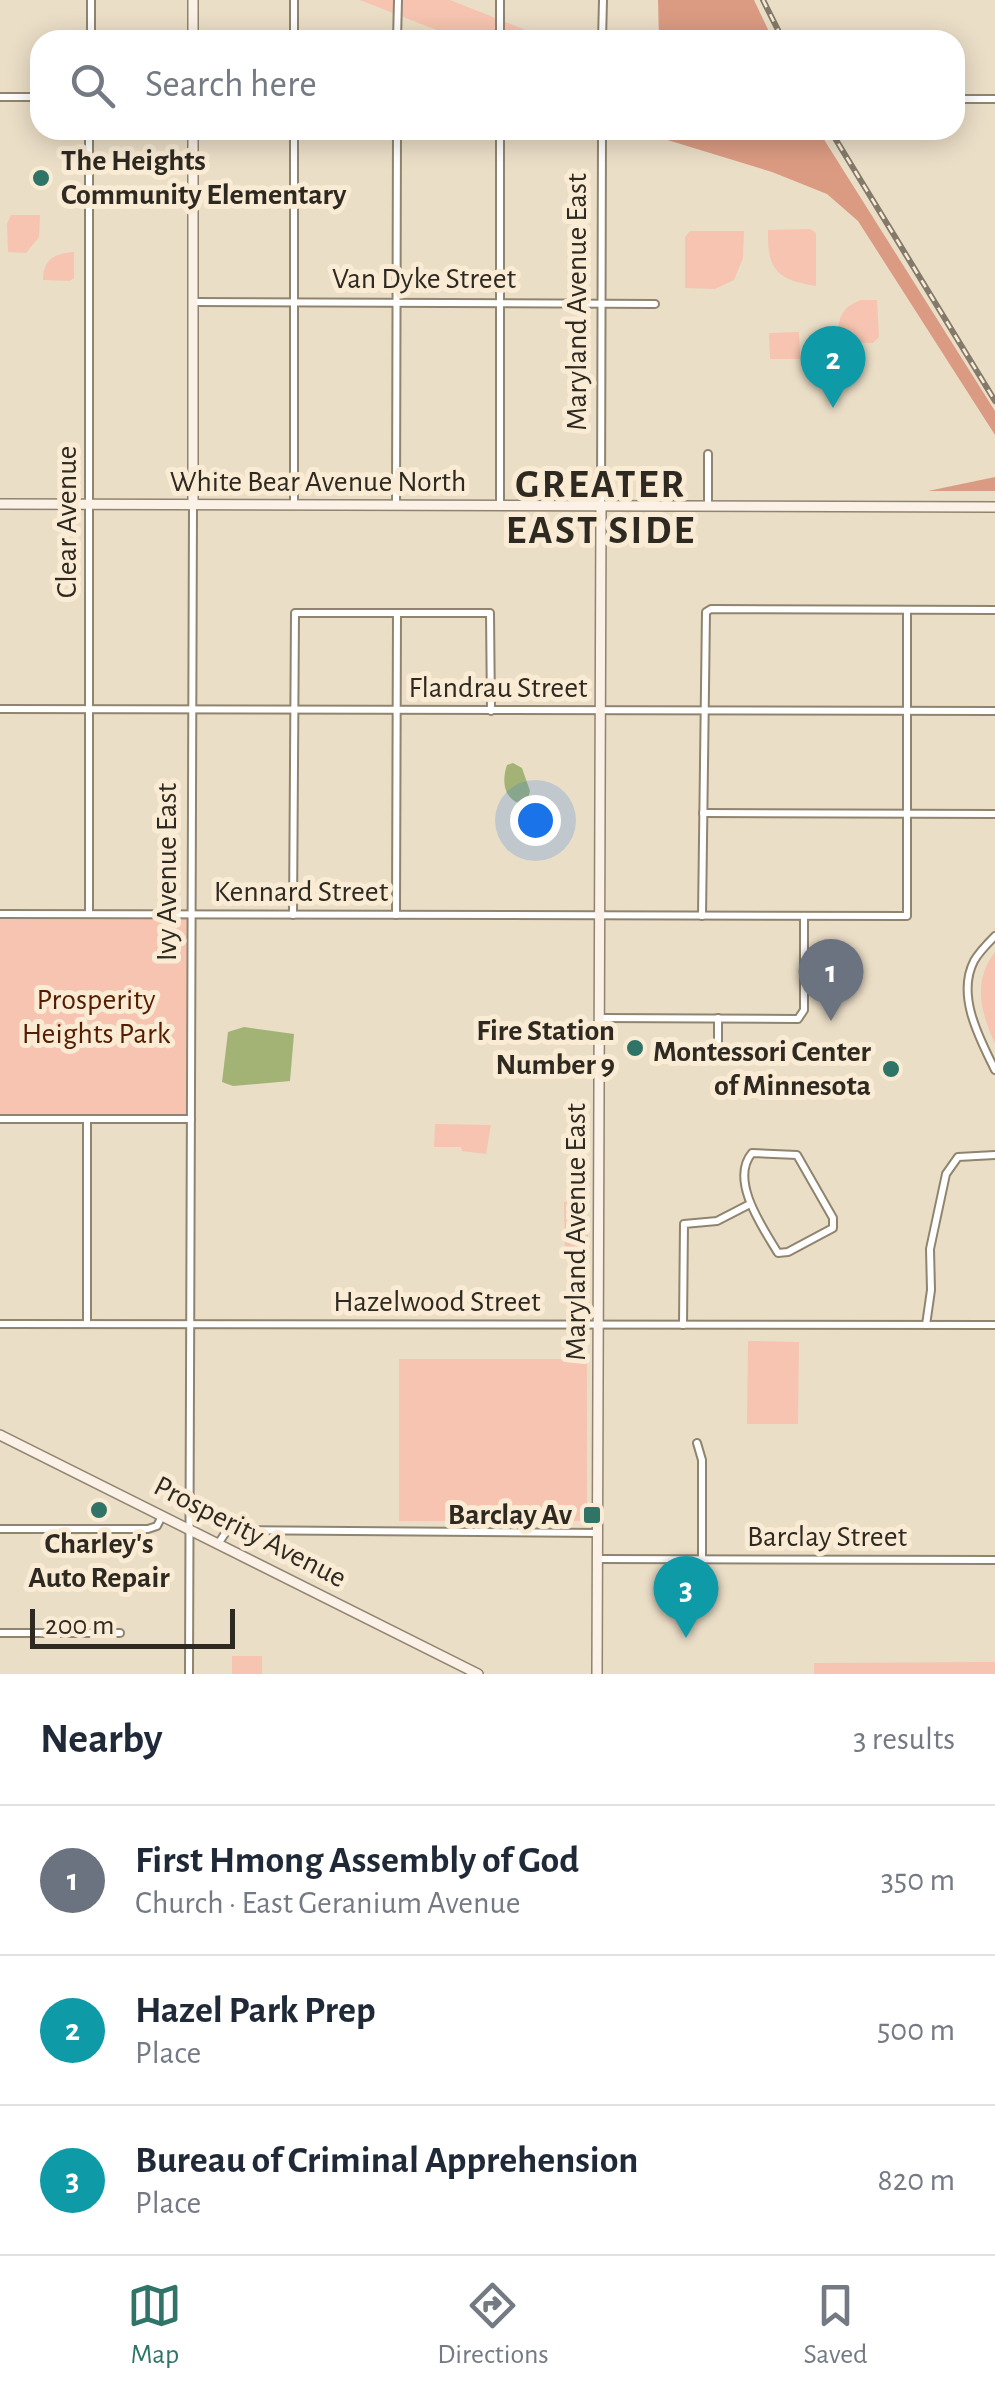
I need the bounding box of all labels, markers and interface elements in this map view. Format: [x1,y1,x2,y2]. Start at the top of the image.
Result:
search box [30,30,965,140]
icon: search [65,58,120,113]
text: Search here [145,66,317,104]
place label: The Heights Community Elementary [61,146,347,210]
marker: The Heights Community Elementary [30,167,52,189]
street label: Maryland Avenue East [562,173,592,431]
street label: Van Dyke Street [332,264,516,294]
pin: 2 [800,326,866,408]
street label: Clear Avenue [52,446,82,598]
district label: GREATER EAST SIDE [506,465,696,551]
street label: White Bear Avenue North [170,467,466,497]
street label: Flandrau Street [408,673,588,703]
street label: Ivy Avenue East [152,782,182,961]
your location [510,795,561,846]
street label: Kennard Street [214,877,389,907]
pin: 1 [798,938,864,1021]
park label: Prosperity Heights Park [22,985,171,1049]
place label: Fire Station Number 9 [476,1016,615,1080]
marker: Fire Station Number 9 [624,1037,646,1059]
place label: Montessori Center of Minnesota [653,1037,872,1101]
marker: Montessori Center of Minnesota [880,1058,902,1080]
street label: Maryland Avenue East [561,1103,591,1361]
street label: Hazelwood Street [333,1287,541,1317]
street label: Prosperity Avenue [149,1471,351,1593]
marker: Charley's Auto Repair [88,1499,110,1521]
place label: Barclay Av [448,1500,573,1530]
marker: Barclay Av [581,1504,603,1526]
street label: Barclay Street [747,1522,907,1552]
place label: Charley's Auto Repair [28,1529,170,1593]
pin: 3 [654,1556,718,1638]
scale bar [30,1604,235,1648]
text: 200 m [45,1612,114,1640]
text: Nearby [40,1718,163,1760]
text: 3 results [853,1723,955,1755]
text: First Hmong Assembly of God [135,1842,579,1880]
text: 1 [67,1864,78,1896]
text: 350 m [881,1864,955,1896]
text: Church · East Geranium Avenue [135,1887,521,1919]
text: Hazel Park Prep [135,1992,376,2030]
text: 2 [65,2014,80,2046]
text: 500 m [877,2014,955,2046]
text: Place [135,2037,201,2069]
text: Bureau of Criminal Apprehension [135,2142,638,2180]
text: 3 [66,2164,79,2196]
text: 820 m [877,2164,955,2196]
text: Place [135,2187,201,2219]
tab: Map [127,2278,182,2372]
tab: Directions [437,2278,549,2372]
tab: Saved [804,2278,868,2372]

